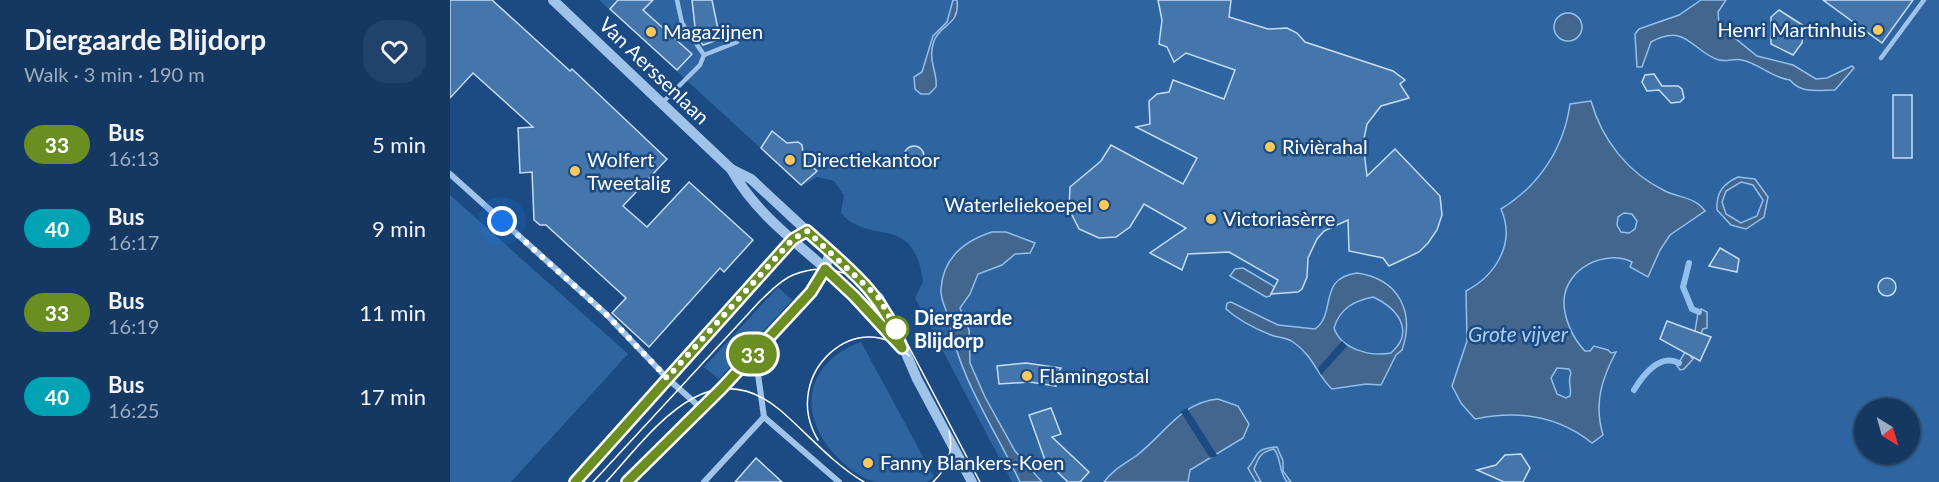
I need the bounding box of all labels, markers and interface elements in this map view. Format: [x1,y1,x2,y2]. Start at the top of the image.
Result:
street label: Van Aerssenlaan [595,12,715,129]
place label: Henri Martinhuis [1717,17,1866,41]
place label: Magazijnen [663,19,763,43]
button: heart [363,20,426,83]
text: Diergaarde Blijdorp [24,22,266,56]
marker: Henri Martinhuis [1871,23,1885,37]
marker: Magazijnen [644,25,658,39]
text: Walk · 3 min · 190 m [24,62,205,86]
text: Bus [108,119,144,146]
text: 5 min [372,131,426,158]
text: 33 [45,132,69,157]
place label: Rivièrahal [1282,134,1368,158]
marker: Rivièrahal [1263,140,1277,154]
text: 16:13 [108,146,159,170]
place label: Wolfert Tweetalig [587,147,671,194]
place label: Directiekantoor [802,147,941,171]
marker: Directiekantoor [783,153,797,167]
marker: Wolfert Tweetalig [568,164,582,178]
place label: Waterleliekoepel [944,192,1092,216]
marker: Waterleliekoepel [1097,198,1111,212]
text: Bus [108,203,144,230]
your location [487,206,517,236]
place label: Victoriasèrre [1223,206,1335,230]
marker: Victoriasèrre [1204,212,1218,226]
text: 9 min [372,215,426,242]
text: 40 [45,216,69,241]
text: 16:17 [108,230,159,254]
text: Bus [108,287,144,314]
text: 11 min [359,299,426,326]
text: 33 [45,300,69,325]
place label: Diergaarde Blijdorp [914,305,1013,352]
text: 16:19 [108,314,159,338]
marker: Diergaarde Blijdorp [883,316,909,342]
water label: Grote vijver [1468,321,1569,346]
line badge: 33 [726,334,780,374]
text: 33 [741,342,765,367]
place label: Flamingostal [1039,363,1149,387]
marker: Flamingostal [1020,369,1034,383]
text: Bus [108,371,144,398]
text: 17 min [359,383,426,410]
text: 40 [45,384,69,409]
text: 16:25 [108,398,159,422]
north arrow [1854,398,1920,464]
map controls [1854,398,1920,464]
place label: Fanny Blankers-Koen [880,450,1064,474]
marker: Fanny Blankers-Koen [861,456,875,470]

